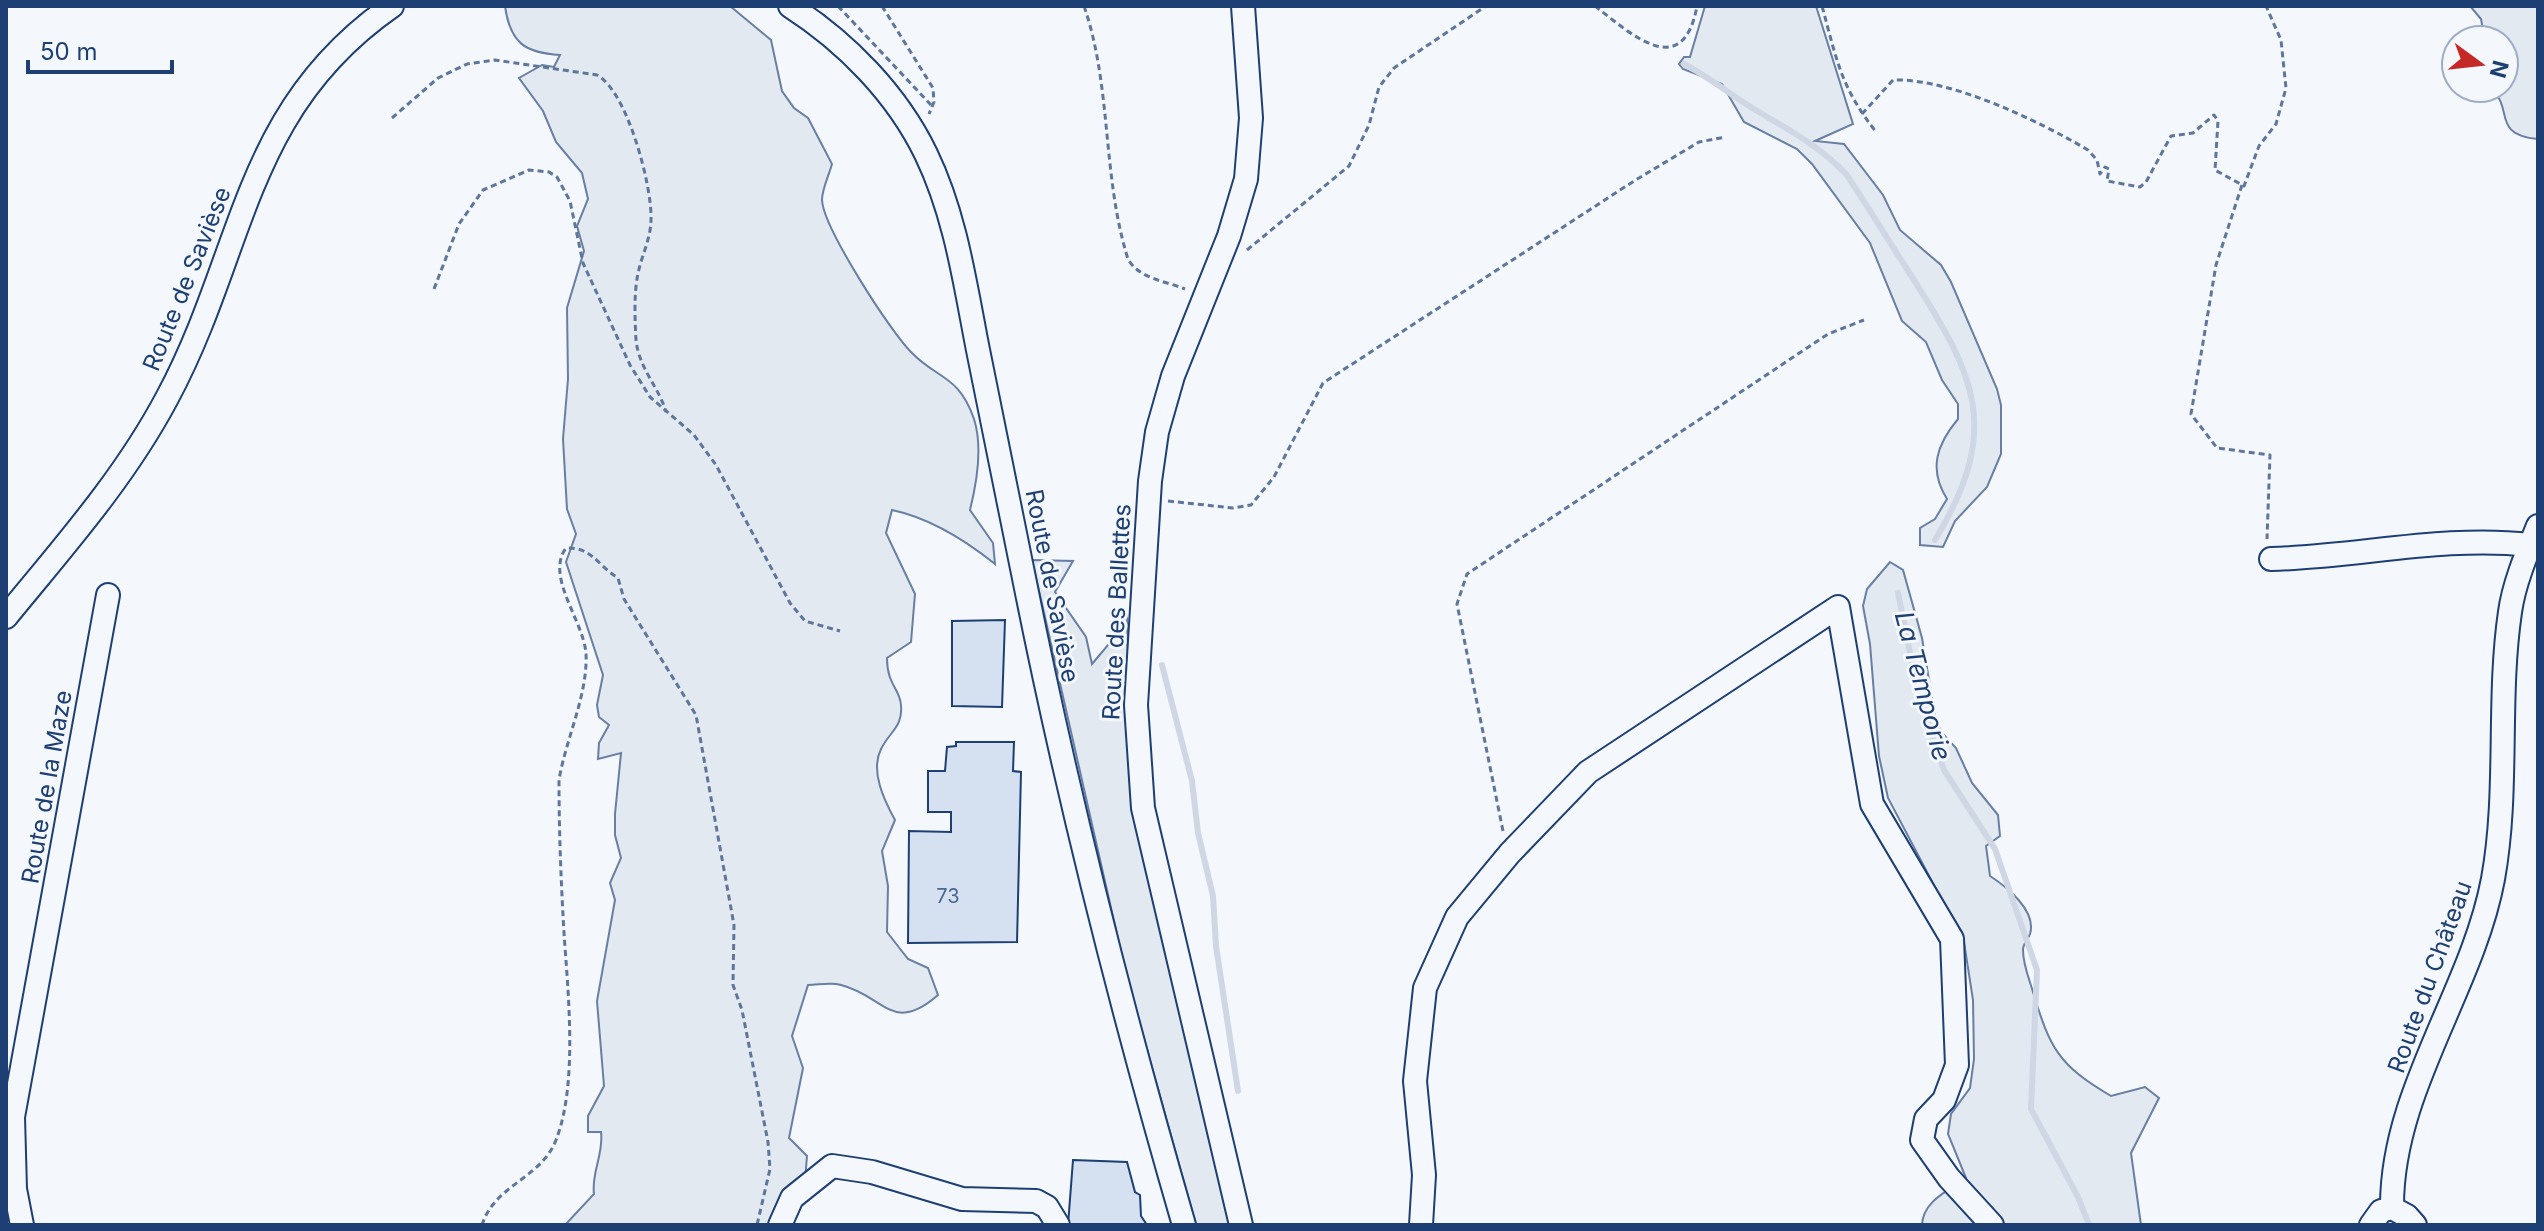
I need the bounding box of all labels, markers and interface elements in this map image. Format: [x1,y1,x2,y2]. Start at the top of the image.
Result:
scale bar [28,24,172,74]
north arrow [2440,24,2520,104]
text: 50 m [40,37,98,66]
text: N [2485,58,2514,81]
street label: Route de Savièse [136,183,237,375]
street label: Route de Savièse [1020,487,1085,685]
street label: Route des Ballettes [1096,503,1137,721]
water label: La Temporie [1889,608,1958,764]
street label: Route de la Maze [15,688,78,886]
street label: Route du Château [2381,877,2478,1077]
house number: 73 [936,884,960,908]

